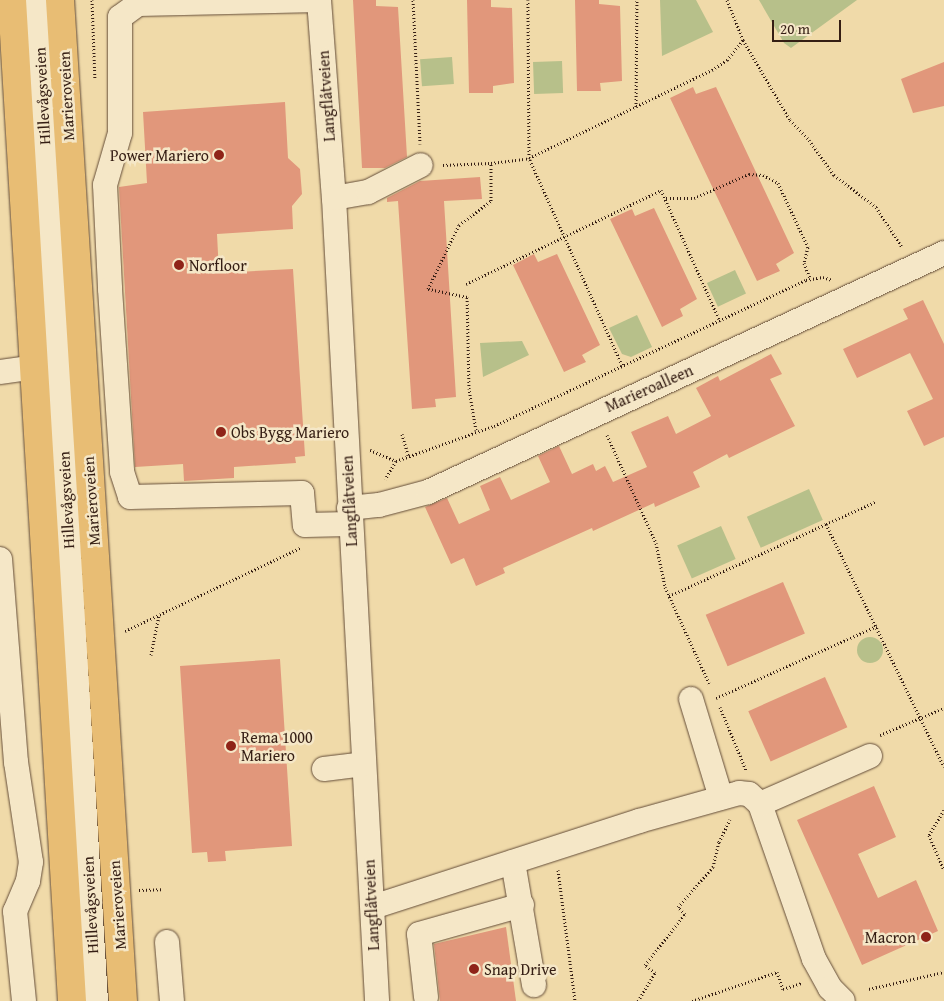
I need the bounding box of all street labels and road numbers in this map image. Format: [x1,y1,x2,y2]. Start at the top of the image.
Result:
street label: Hillevågsveien [30,47,54,145]
street label: Langflåtveien [313,50,339,142]
street label: Marieroveien [54,51,78,141]
street label: Marieroalleen [602,360,696,416]
street label: Hillevågsveien [54,451,78,549]
street label: Langflåtveien [337,455,361,547]
street label: Marieroveien [78,456,104,546]
street label: Hillevågsveien [78,856,102,954]
street label: Langflåtveien [359,859,383,951]
street label: Marieroveien [104,860,130,950]

